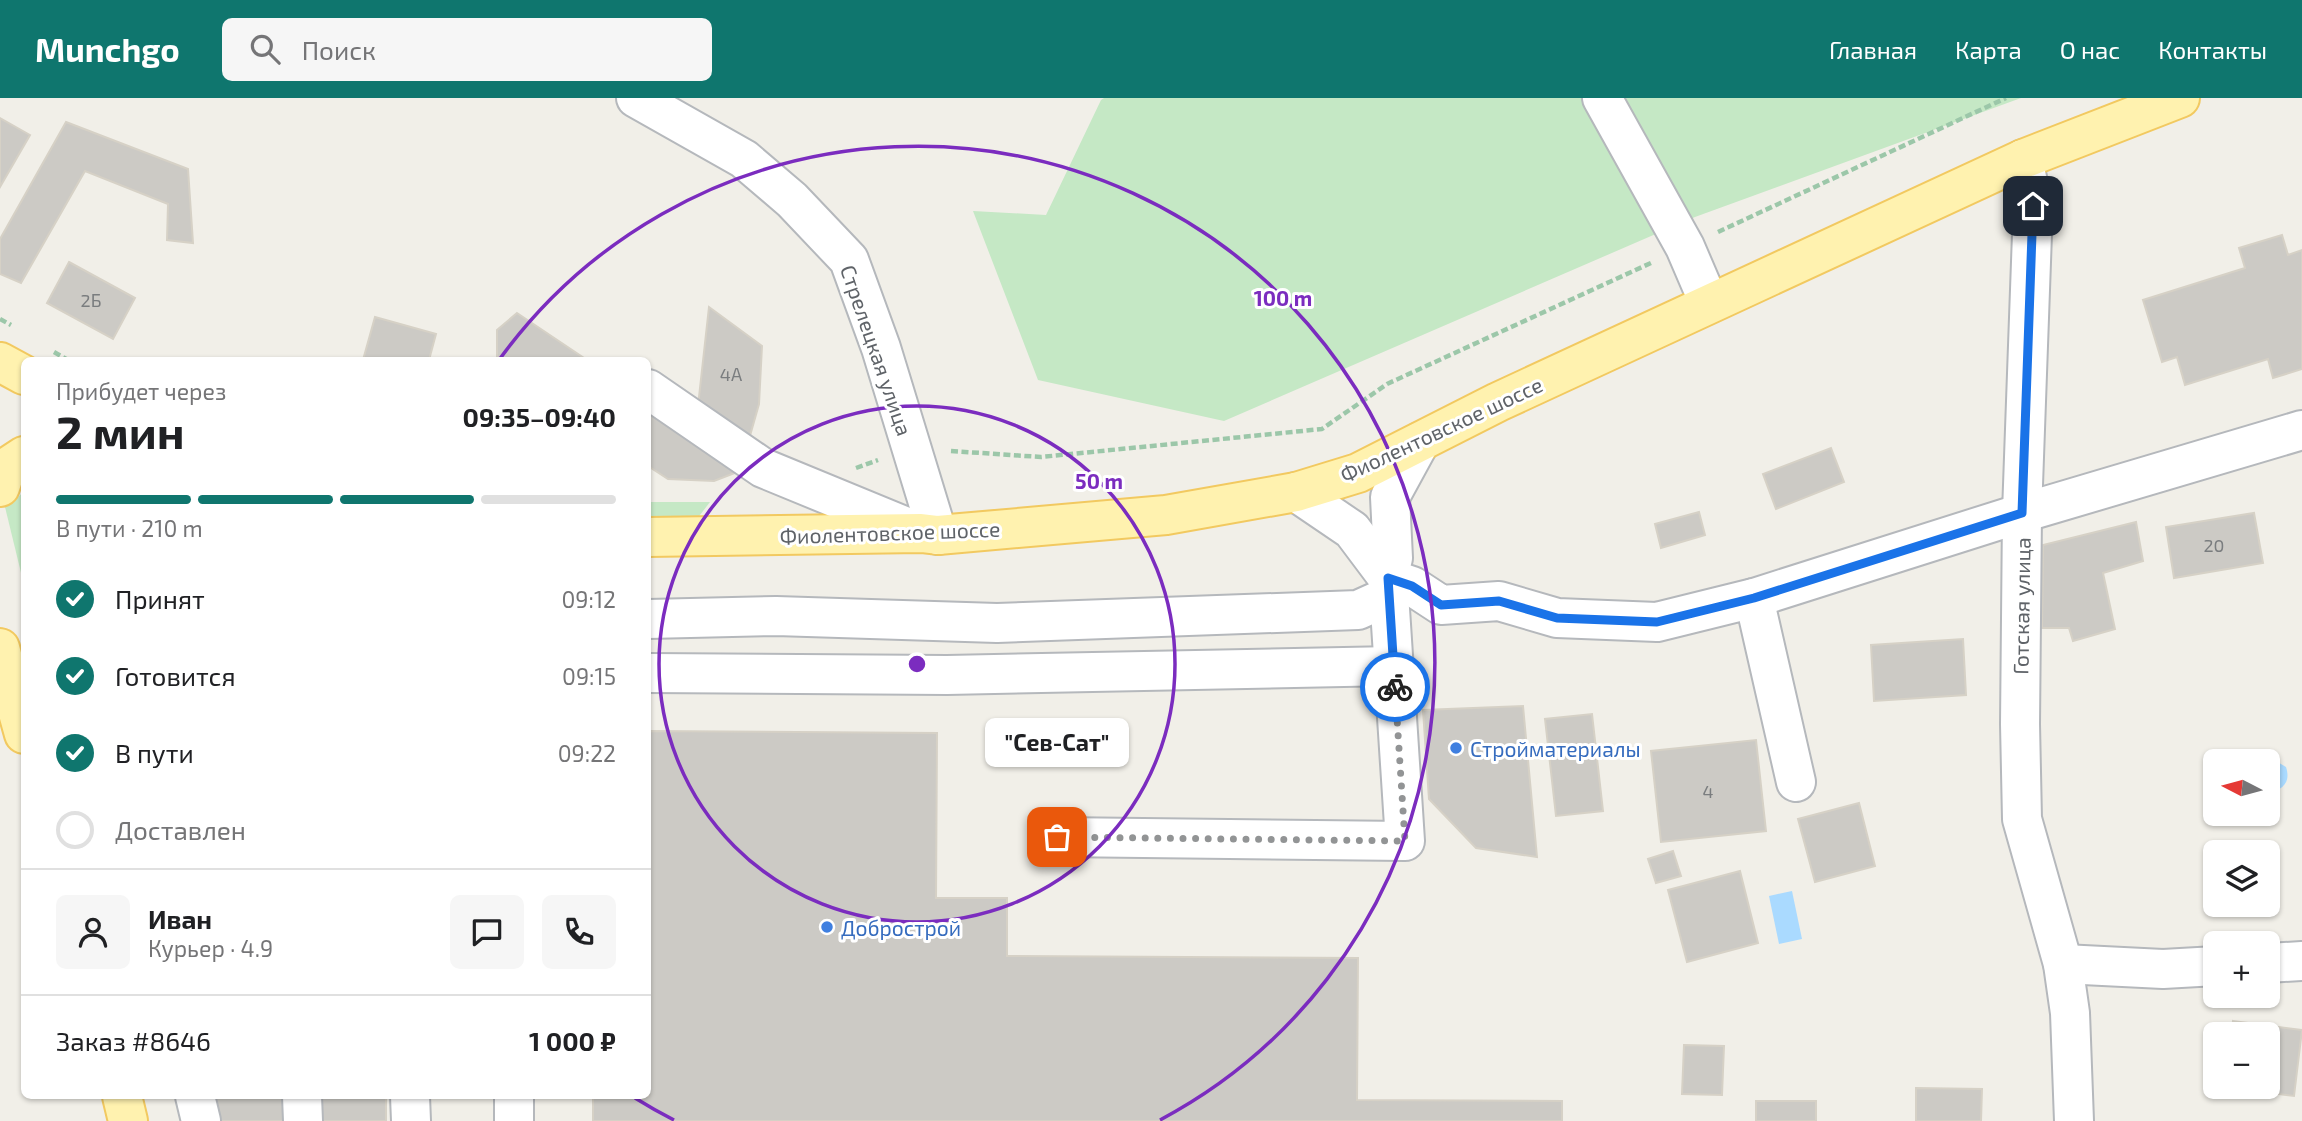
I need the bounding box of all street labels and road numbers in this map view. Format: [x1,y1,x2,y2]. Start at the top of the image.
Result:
street label: Стрелецкая улица [835,261,918,439]
street label: Фиолентовское шоссе [1336,371,1546,487]
street label: Фиолентовское шоссе [779,516,1001,548]
street label: Готская улица [2007,537,2036,675]

